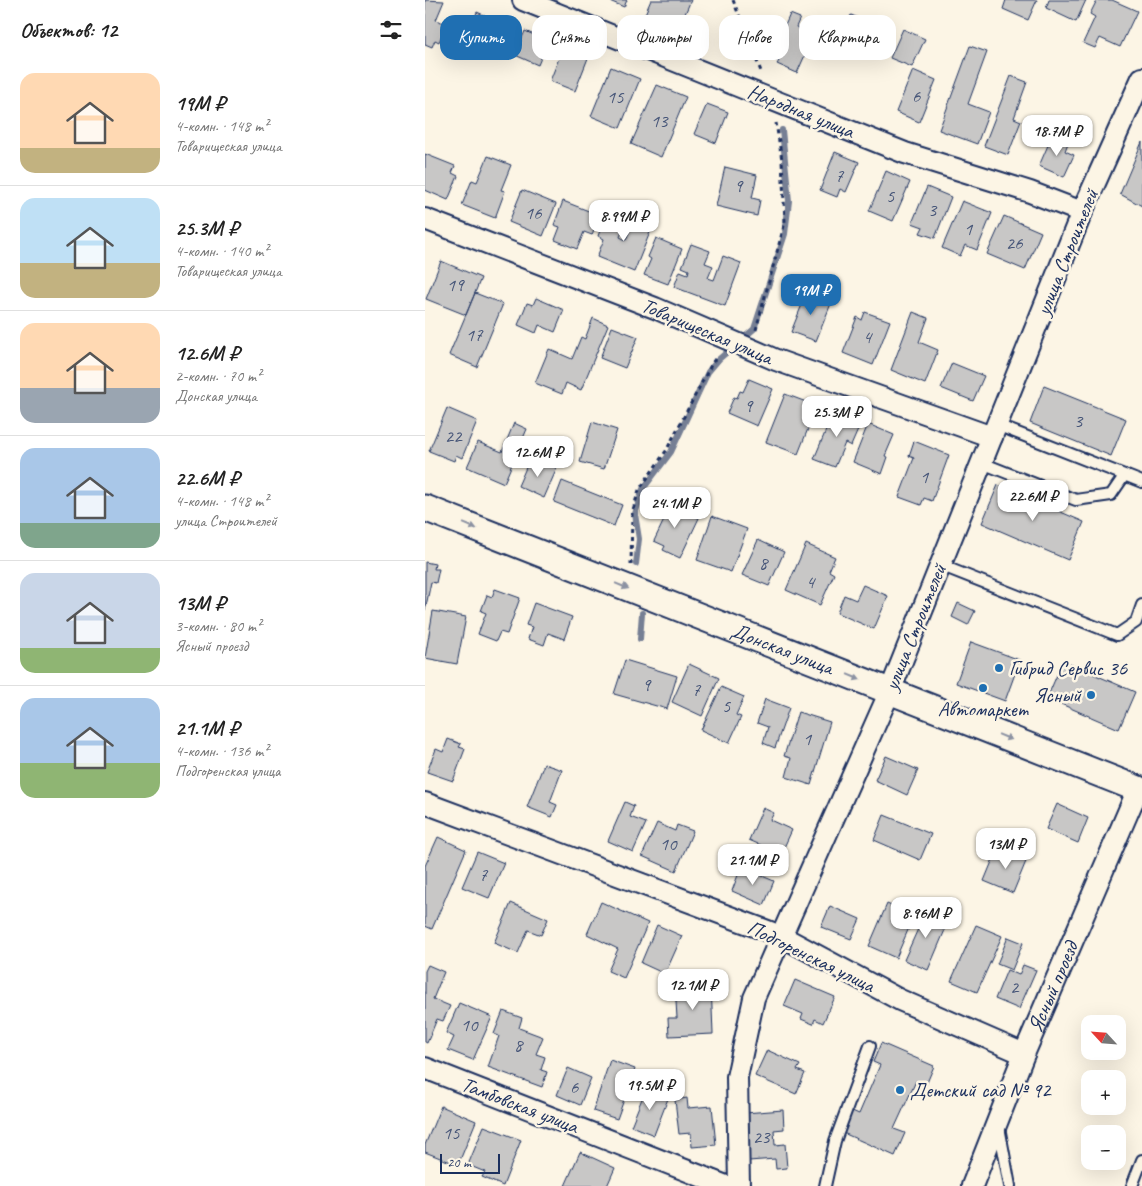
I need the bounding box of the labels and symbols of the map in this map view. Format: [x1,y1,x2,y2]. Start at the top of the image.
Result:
street label: Народная улица [744,78,860,145]
house number: 6 [912,84,922,108]
house number: 15 [606,85,625,109]
house number: 13 [650,109,669,133]
pin: 18.7M ₽ [1011,114,1103,157]
house number: 7 [835,164,845,188]
house number: 9 [734,174,744,198]
house number: 5 [886,184,896,208]
street label: улица Строителей [1029,184,1105,321]
house number: 3 [928,198,938,222]
pin: 8.99M ₽ [578,200,670,242]
house number: 16 [524,201,543,225]
house number: 1 [964,217,974,241]
house number: 26 [1005,231,1024,255]
house number: 19 [446,273,465,297]
pin: 19M ₽ [776,274,846,316]
street label: Товарищеская улица [638,292,779,371]
house number: 17 [465,323,484,347]
house number: 4 [863,325,874,349]
house number: 9 [744,394,754,418]
pin: 25.3M ₽ [791,396,883,438]
house number: 3 [1074,409,1084,433]
house number: 22 [444,424,463,448]
pin: 12.6M ₽ [492,436,584,478]
house number: 1 [920,465,930,489]
pin: 22.6M ₽ [987,480,1079,522]
pin: 24.1M ₽ [629,486,721,529]
one-way arrow [463,522,478,530]
house number: 8 [759,551,770,575]
street label: улица Строителей [877,559,953,696]
house number: 4 [806,570,817,594]
one-way arrow [614,582,629,590]
street label: Донская улица [728,617,839,681]
place label: Гибрид Сервис 36 [1009,655,1128,681]
marker: Гибрид Сервис 36 [993,662,1005,674]
house number: 9 [642,673,652,697]
one-way arrow [847,674,861,682]
house number: 7 [692,678,702,702]
marker: Автомаркет [977,682,989,694]
place label: Ясный [1034,682,1082,708]
marker: Ясный [1085,689,1097,701]
house number: 5 [722,694,732,718]
place label: Автомаркет [938,696,1030,722]
house number: 1 [803,727,813,751]
one-way arrow [998,733,1013,741]
pin: 13M ₽ [971,828,1041,870]
house number: 10 [659,832,678,856]
pin: 21.1M ₽ [707,844,799,886]
house number: 7 [479,863,489,887]
pin: 8.96M ₽ [880,896,972,939]
street label: Подгоренская улица [743,914,880,999]
street label: Ясный проезд [1022,935,1085,1036]
pin: 12.1M ₽ [647,968,739,1011]
house number: 2 [1010,975,1020,999]
house number: 10 [460,1013,479,1037]
north arrow [1081,1015,1126,1060]
house number: 8 [514,1033,525,1057]
pin: 19.5M ₽ [604,1068,696,1111]
street label: Тамбовская улица [458,1071,584,1140]
house number: 6 [570,1075,580,1099]
place label: Детский сад № 92 [910,1077,1052,1103]
marker: Детский сад № 92 [894,1084,906,1096]
house number: 15 [442,1121,461,1145]
house number: 23 [752,1125,771,1149]
scale bar [440,1151,500,1174]

